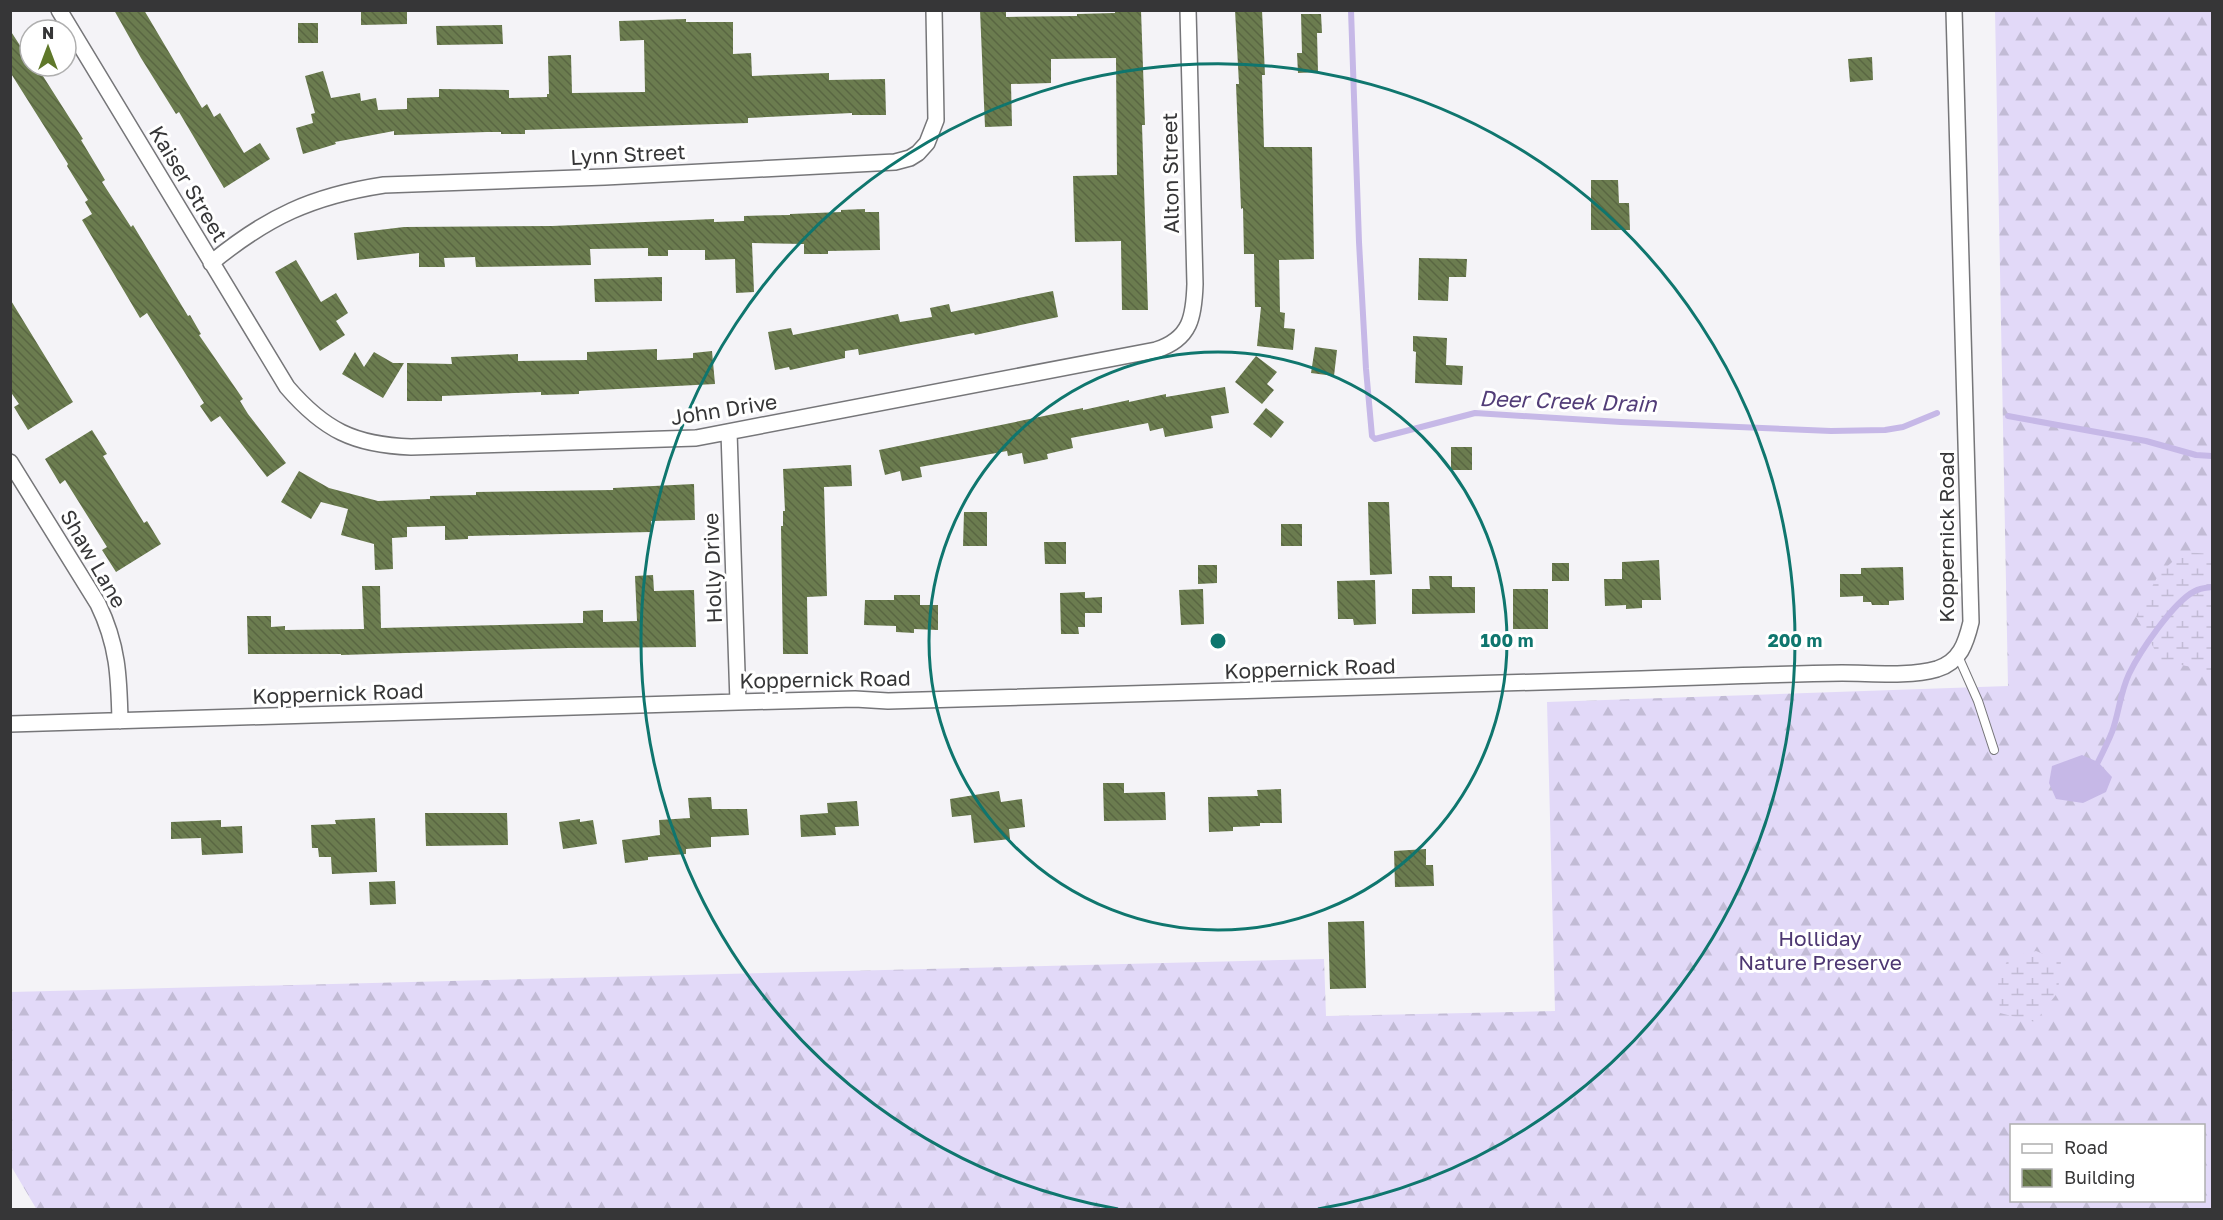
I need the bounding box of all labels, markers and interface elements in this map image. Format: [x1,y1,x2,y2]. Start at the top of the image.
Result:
north arrow [18,18,78,78]
text: N [42,23,54,43]
street label: Alton Street [1156,112,1184,234]
street label: Kaiser Street [144,121,234,246]
street label: Lynn Street [570,138,686,170]
water label: Deer Creek Drain [1479,384,1659,417]
street label: John Drive [669,388,779,430]
street label: Koppernick Road [1933,451,1959,623]
street label: Shaw Lane [55,505,132,612]
street label: Holly Drive [697,512,727,624]
text: 100 m [1481,629,1533,651]
text: 200 m [1768,629,1822,651]
centre of rings [1208,631,1228,651]
street label: Koppernick Road [1224,652,1396,684]
street label: Koppernick Road [739,665,911,693]
street label: Koppernick Road [252,677,424,709]
park label: Holliday Nature Preserve [1738,925,1902,975]
legend [2010,1124,2205,1202]
text: Road [2064,1136,2108,1158]
text: Building [2064,1166,2135,1188]

